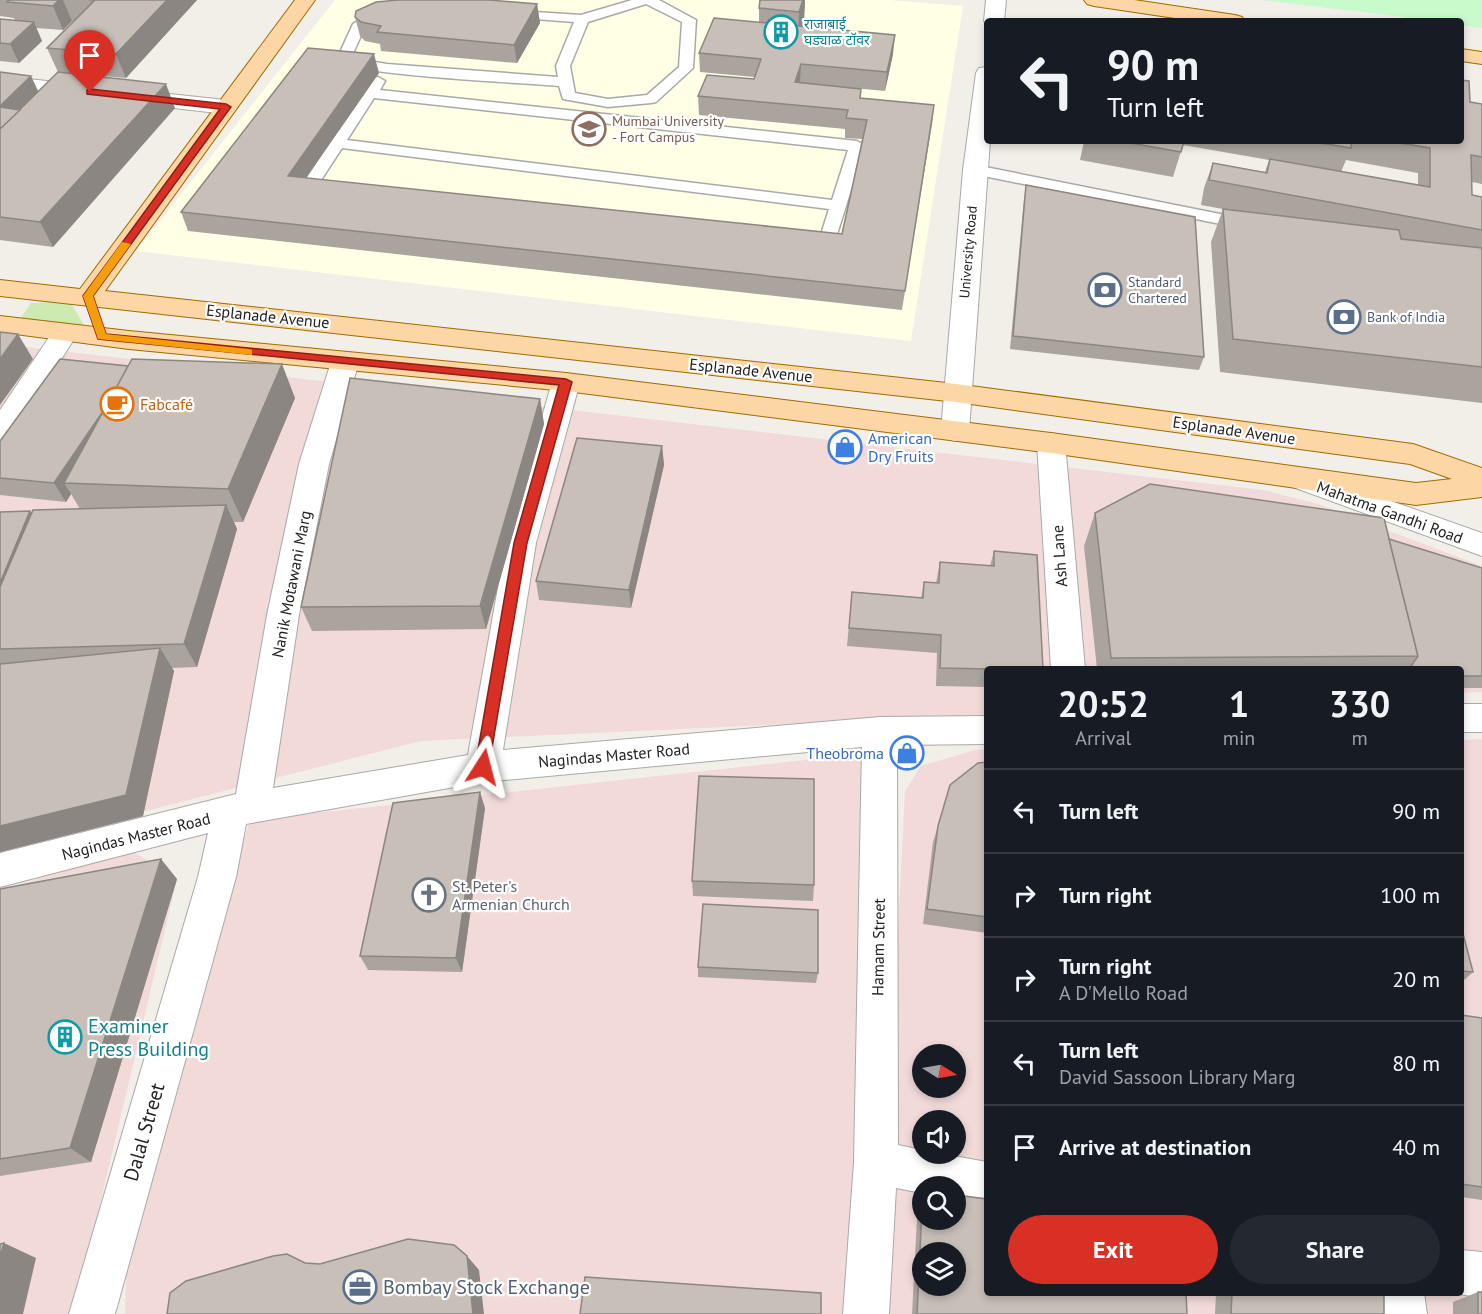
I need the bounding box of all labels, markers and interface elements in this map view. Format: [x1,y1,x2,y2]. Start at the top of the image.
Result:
building icon: राजाबाई घड्याळ टॉवर [763,14,799,50]
place label: राजाबाई घड्याळ टॉवर [804,15,870,49]
pin [64,30,115,92]
text: 90 m [1107,37,1199,92]
icon: arrive [73,39,106,72]
icon: left [1008,42,1086,120]
text: Turn left [1107,90,1204,124]
school or university icon: Mumbai University - Fort Campus [571,111,607,147]
place label: Mumbai University - Fort Campus [612,112,724,146]
street label: University Road [955,205,981,299]
bank icon: Standard Chartered [1087,272,1123,308]
place label: Standard Chartered [1128,273,1187,307]
bank icon: Bank of India [1326,299,1362,335]
street label: Esplanade Avenue [205,300,331,332]
place label: Bank of India [1367,308,1445,326]
street label: Esplanade Avenue [688,354,814,386]
cafe icon: Fabcafé [99,386,135,422]
place label: Fabcafé [140,394,193,414]
street label: Esplanade Avenue [1171,411,1297,449]
place label: American Dry Fruits [868,428,934,466]
shop icon: American Dry Fruits [827,429,863,465]
street label: Mahatma Gandhi Road [1314,476,1466,548]
street label: Nanik Motawani Marg [267,509,315,659]
street label: Ash Lane [1047,524,1071,588]
text: 20:52 [1058,680,1149,727]
text: 1 [1229,680,1249,727]
text: 330 [1329,680,1390,727]
text: Arrival [1075,725,1131,751]
text: min [1223,725,1255,751]
text: m [1352,725,1368,751]
position arrow [451,735,515,799]
shop icon: Theobroma [889,735,925,771]
street label: Nagindas Master Road [537,738,691,772]
place label: Theobroma [806,743,884,763]
icon: left [1008,795,1041,828]
text: Turn left [1059,797,1139,825]
text: 90 m [1392,797,1440,825]
street label: Nagindas Master Road [60,808,212,864]
place label: St. Peter's Armenian Church [452,876,570,914]
church icon: St. Peter's Armenian Church [411,877,447,913]
icon: right [1008,879,1041,912]
text: Turn right [1059,881,1151,909]
text: 100 m [1380,881,1440,909]
street label: Hamam Street [867,897,889,996]
text: Turn right [1059,952,1151,980]
icon: right [1008,963,1041,996]
text: 20 m [1392,965,1440,993]
text: A D'Mello Road [1059,980,1188,1006]
place label: Examiner Press Building [88,1013,209,1062]
building icon: Examiner Press Building [47,1019,83,1055]
text: Turn left [1059,1036,1139,1064]
north arrow [912,1044,966,1098]
map controls [912,1044,966,1296]
icon: left [1008,1047,1041,1080]
text: 80 m [1392,1049,1440,1077]
text: David Sassoon Library Marg [1059,1064,1295,1090]
street label: Dalal Street [118,1080,170,1184]
button: sound [912,1110,966,1164]
icon: arrive [1008,1131,1041,1164]
text: Arrive at destination [1059,1133,1251,1161]
text: 40 m [1392,1133,1440,1161]
button: search [912,1176,966,1230]
button: Exit [1008,1215,1218,1284]
button: Share [1230,1215,1440,1284]
button: layers [912,1242,966,1296]
office icon: Bombay Stock Exchange [342,1269,378,1305]
place label: Bombay Stock Exchange [383,1274,590,1300]

